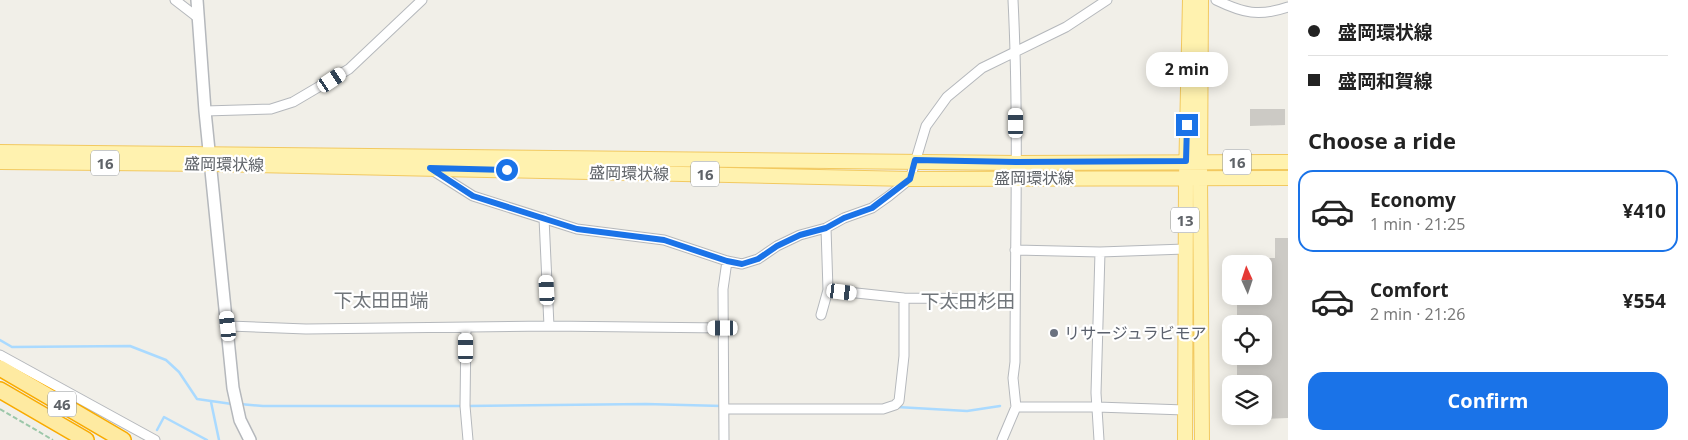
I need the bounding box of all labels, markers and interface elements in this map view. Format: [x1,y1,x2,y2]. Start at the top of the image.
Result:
text: 盛岡環状線 [1338,19,1433,45]
callout: 2 min [1146,52,1228,88]
text: 2 min [1165,58,1209,80]
car [315,65,348,95]
text: 盛岡和賀線 [1338,68,1433,94]
car [1008,108,1023,138]
route end [1176,114,1198,136]
text: Choose a ride [1308,125,1456,155]
road number: 16 [91,150,119,176]
road number: 16 [1223,150,1251,174]
street label: 盛岡環状線 [184,152,264,176]
route start [496,159,518,181]
street label: 盛岡環状線 [589,161,669,185]
road number: 16 [691,162,719,186]
street label: 盛岡環状線 [994,167,1074,189]
text: Economy [1370,187,1456,213]
icon: car [1310,189,1355,234]
text: ¥410 [1623,198,1666,224]
road number: 13 [1171,208,1199,232]
text: 1 min · 21:25 [1370,213,1465,235]
north arrow [1222,255,1272,305]
map controls [1222,255,1272,425]
car [538,275,555,305]
text: Comfort [1370,277,1449,303]
icon: car [1310,279,1355,324]
car [826,283,857,301]
district label: 下太田田端 [333,287,429,313]
district label: 下太田杉田 [920,288,1016,314]
text: ¥554 [1623,288,1666,314]
text: 2 min · 21:26 [1370,303,1465,325]
car [218,310,237,342]
button: locate [1222,315,1272,365]
car [708,321,738,336]
place label: リサージュラビモア [1064,322,1207,344]
marker: リサージュラビモア [1048,327,1060,339]
car [458,333,473,363]
button: Confirm [1308,372,1668,430]
button: layers [1222,375,1272,425]
road number: 46 [48,392,76,416]

